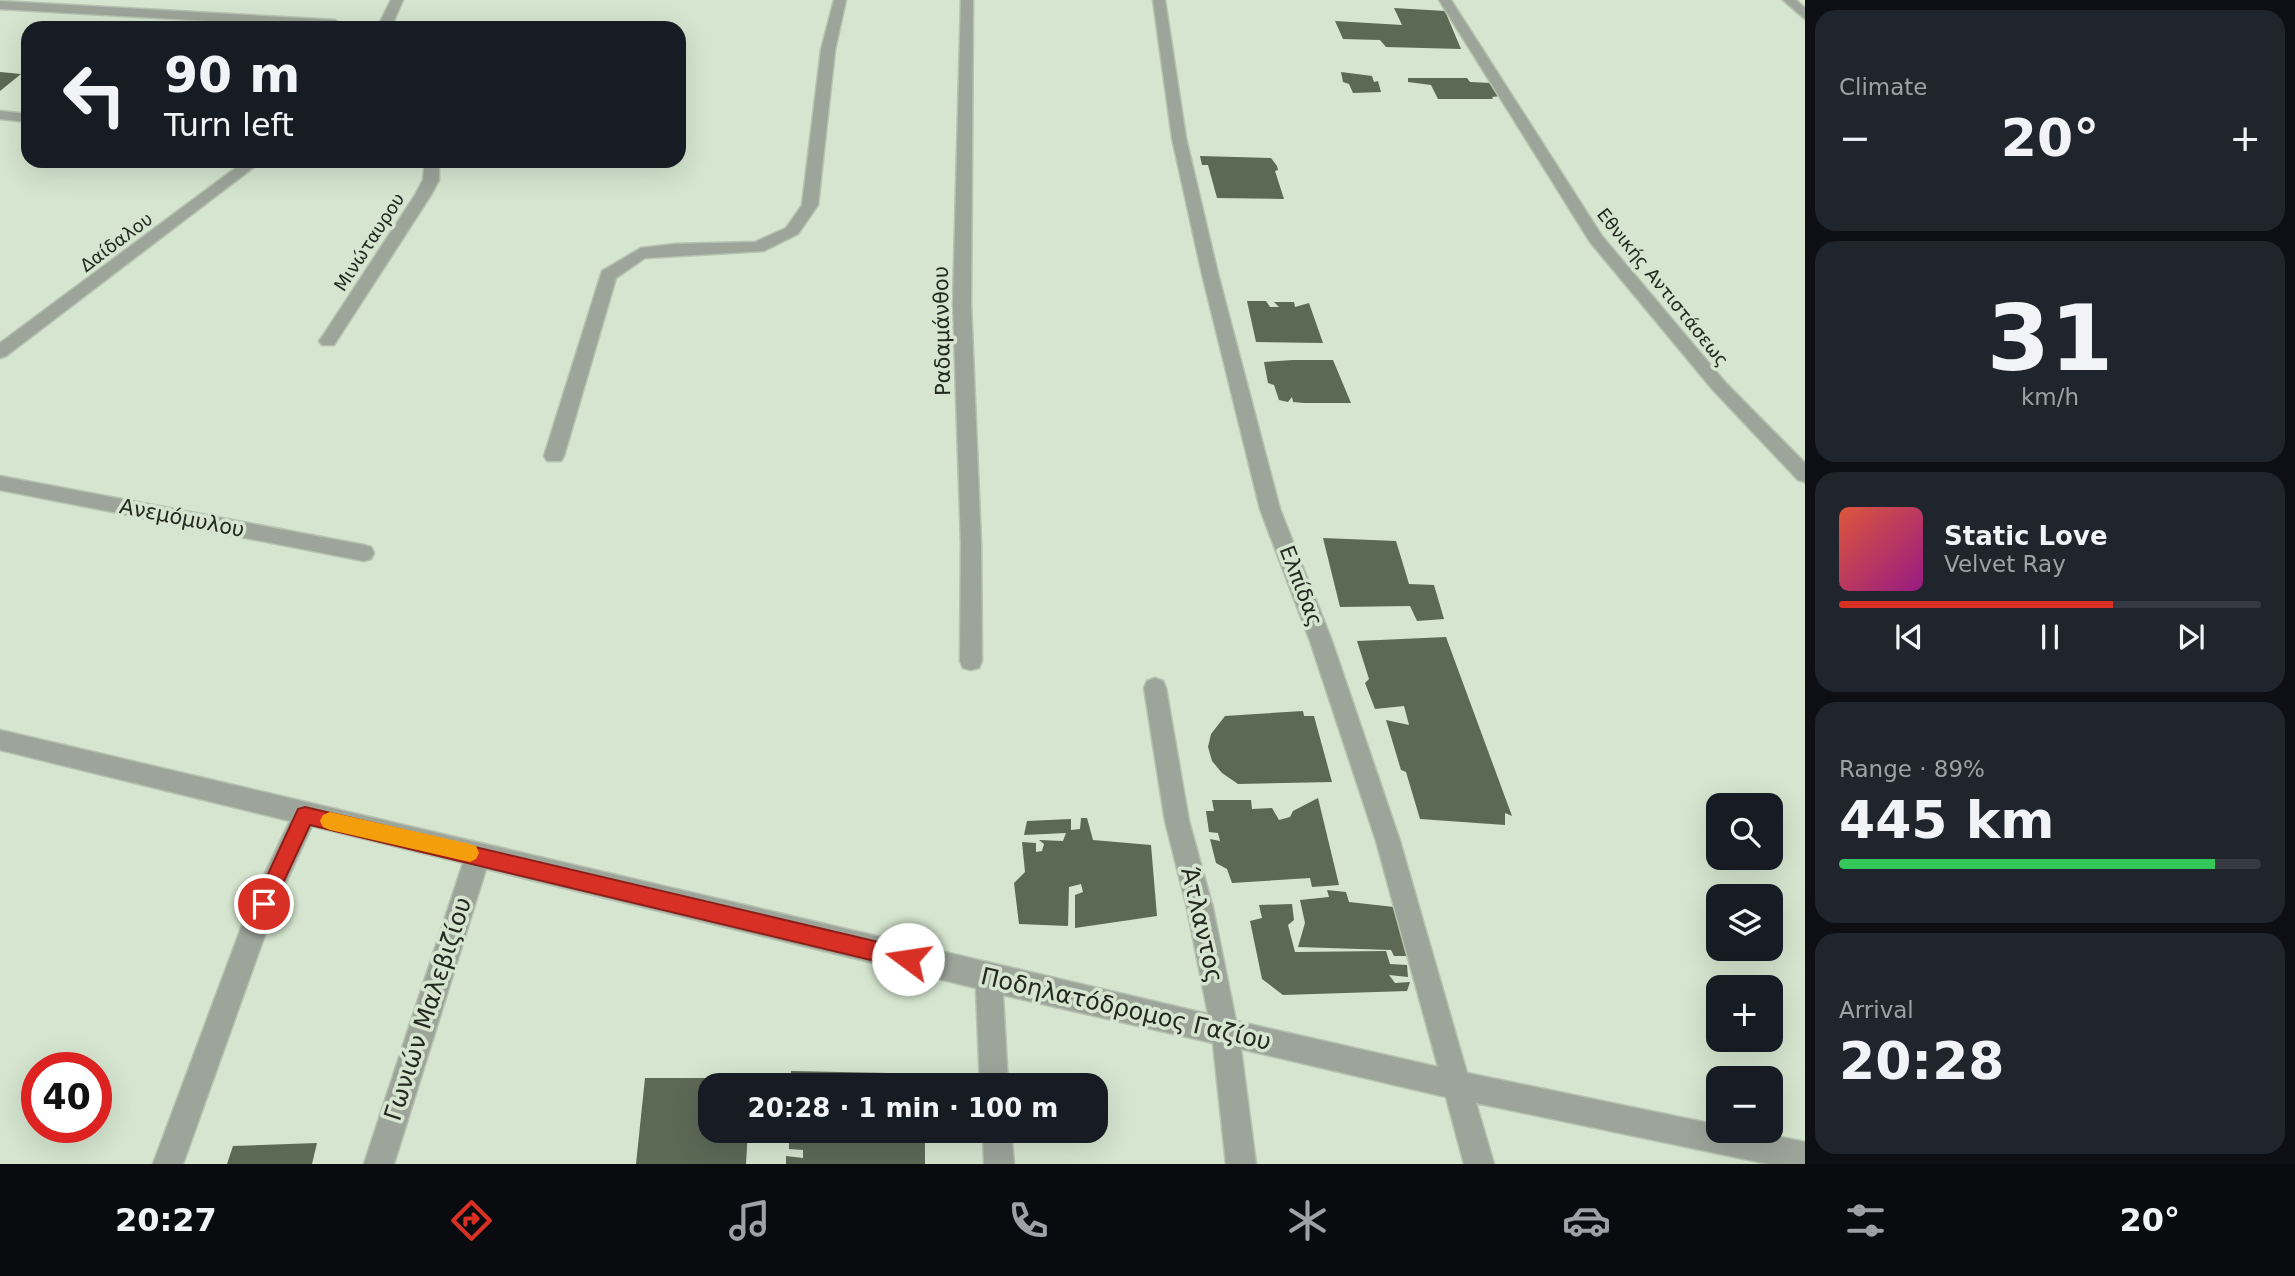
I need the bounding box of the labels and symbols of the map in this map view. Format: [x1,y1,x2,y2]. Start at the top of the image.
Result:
street label: Μινώταυρου [329,189,409,295]
street label: Εθνικής Αντιστάσεως [1593,204,1733,370]
street label: Δαίδαλου [76,208,156,276]
street label: Ραδαμάνθου [929,266,955,396]
street label: Ανεμόμυλου [118,494,246,542]
street label: Ελπίδας [1275,542,1327,630]
street label: Άτλαντος [1175,864,1229,986]
pin [234,874,294,934]
street label: Γωνιών Μαλεβιζίου [379,894,477,1124]
position arrow [871,922,945,996]
street label: Ποδηλατόδρομος Γαζίου [978,962,1274,1056]
speed limit sign: 40 [21,1052,112,1143]

